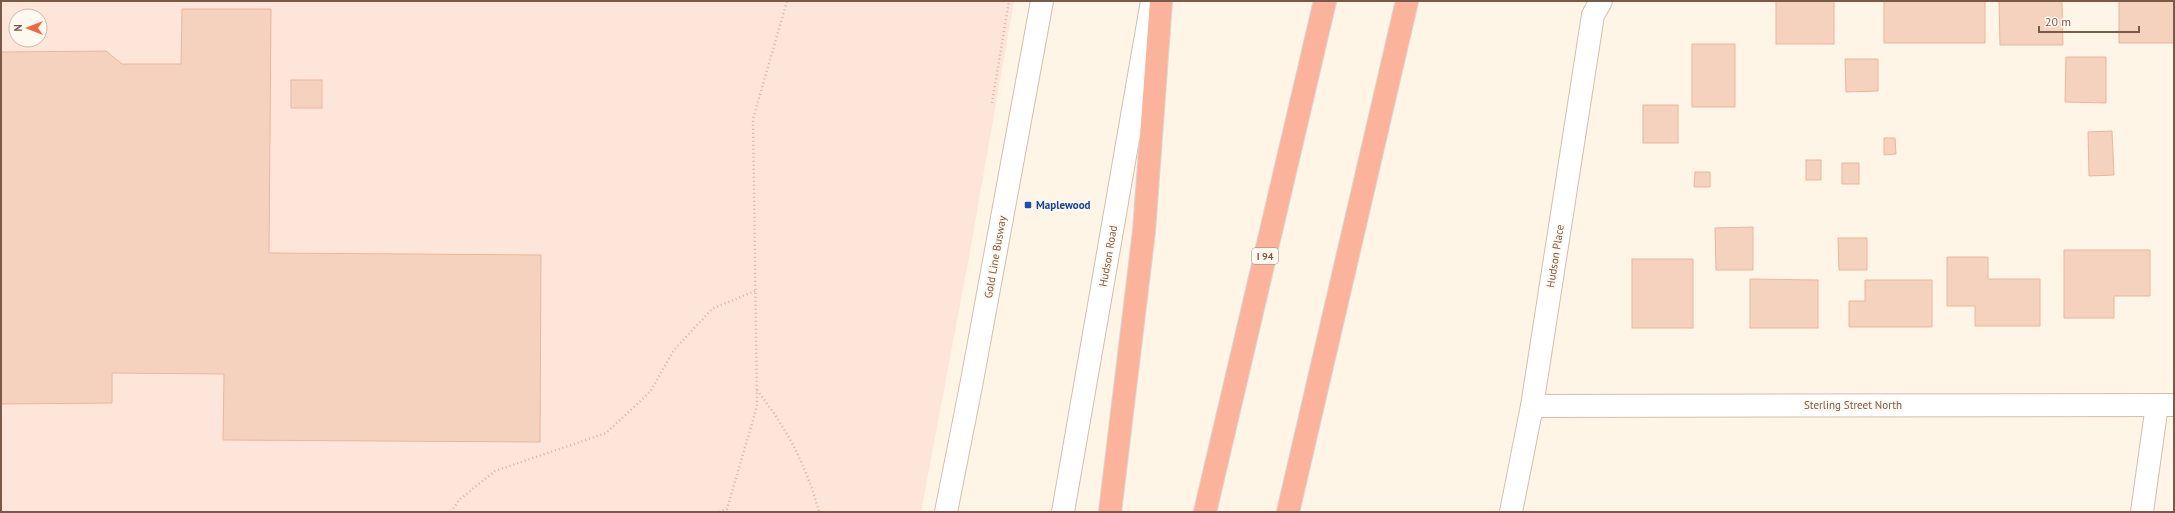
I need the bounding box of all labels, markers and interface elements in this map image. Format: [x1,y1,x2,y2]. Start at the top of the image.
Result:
north arrow [8,8,48,48]
scale bar [2039,8,2139,34]
text: 20 m [2045,14,2071,29]
text: N [11,24,25,32]
place label: Maplewood [1036,198,1091,212]
marker: Maplewood [1023,200,1033,210]
street label: Gold Line Busway [981,214,1009,299]
street label: Hudson Place [1543,223,1567,289]
street label: Hudson Road [1096,224,1120,288]
road number: I 94 [1252,248,1278,264]
street label: Sterling Street North [1804,398,1902,412]

